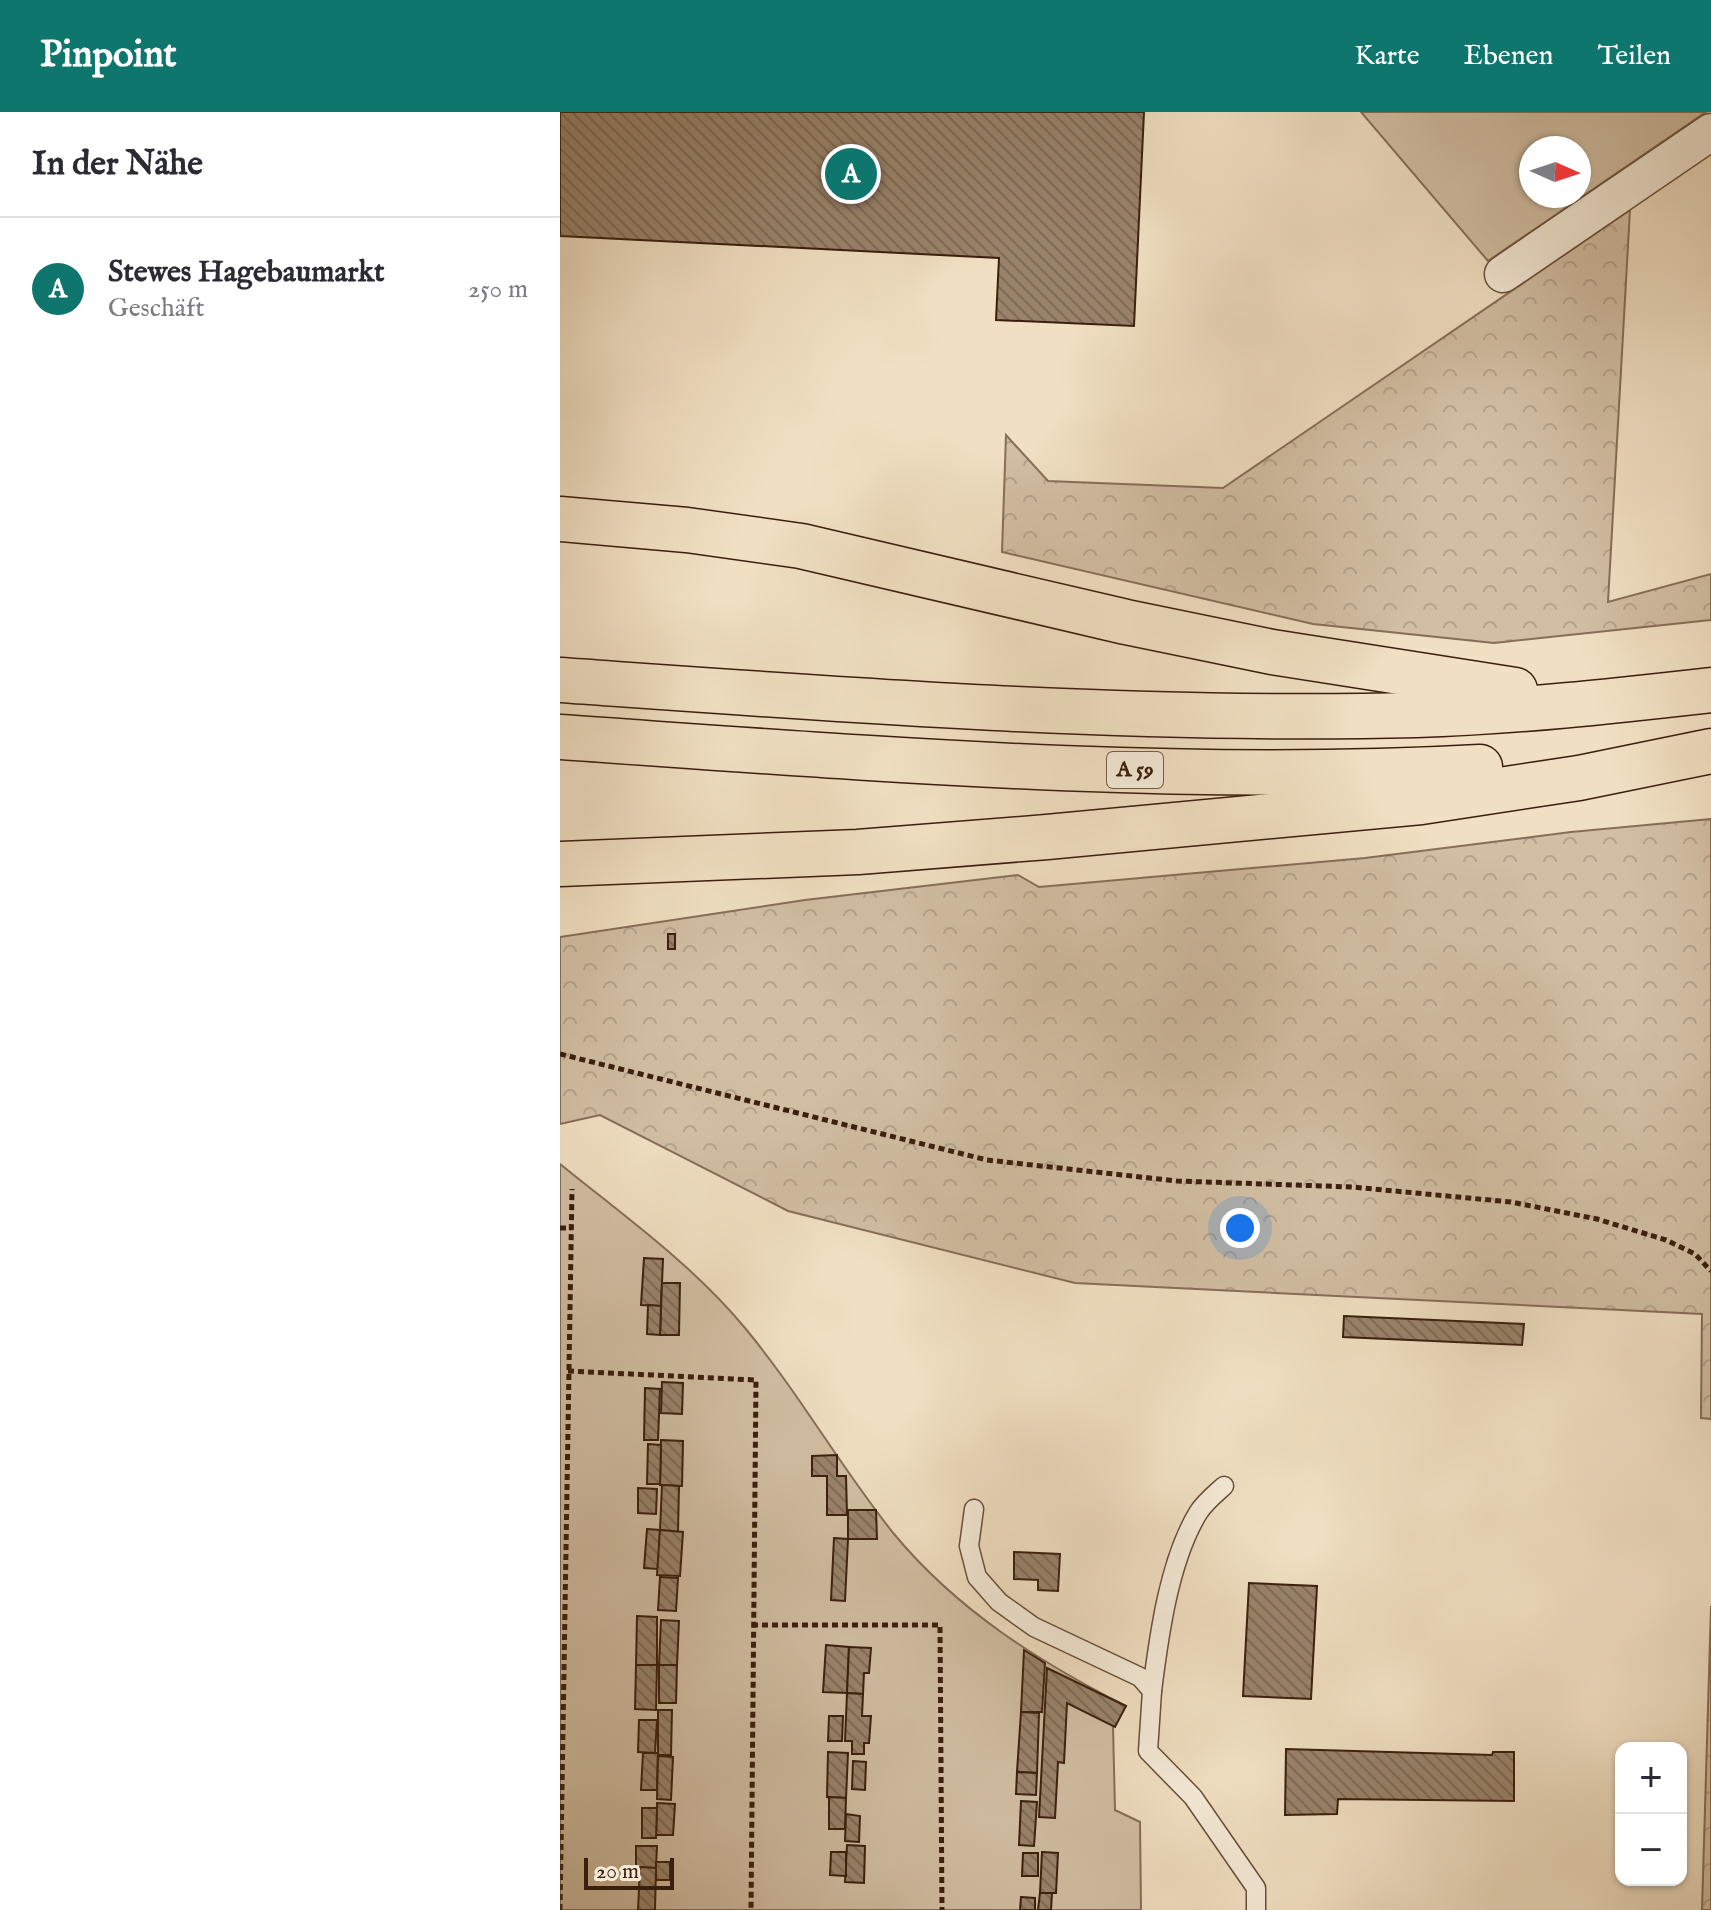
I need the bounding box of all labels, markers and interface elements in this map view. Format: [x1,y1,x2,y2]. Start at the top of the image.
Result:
text: Pinpoint [40,32,177,80]
text: Karte [1354,39,1419,74]
text: Ebenen [1463,39,1553,74]
text: Teilen [1597,39,1671,74]
north arrow [1519,136,1591,208]
text: In der Nähe [32,143,203,186]
pin: A [825,144,877,204]
text: Stewes Hagebaumarkt [108,254,385,292]
text: A [49,273,67,306]
text: 250 m [468,273,528,306]
text: Geschäft [108,292,204,325]
road number: A 59 [1107,752,1163,788]
your location [1220,1208,1260,1248]
map controls [1615,1742,1687,1886]
button: + [1615,1742,1687,1814]
button: − [1615,1814,1687,1886]
scale bar [584,1854,674,1890]
text: 20 m [596,1858,639,1886]

